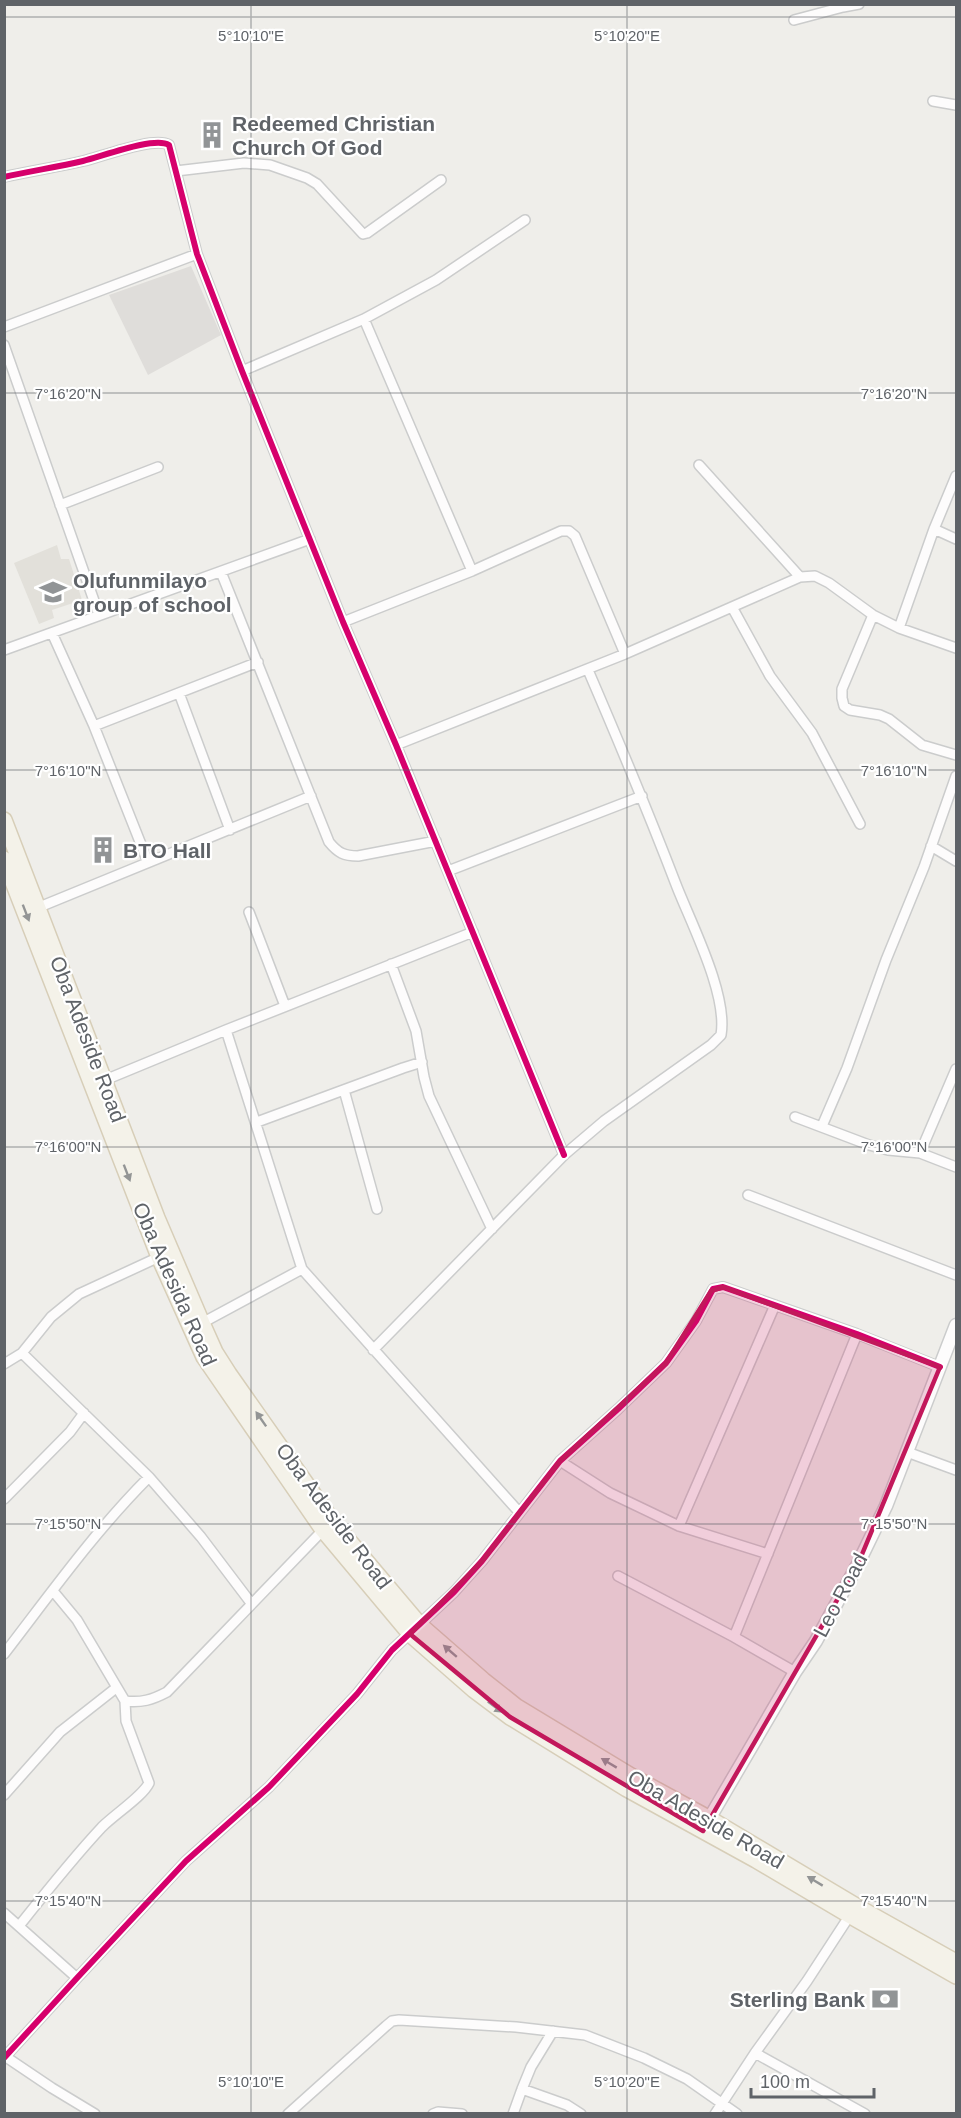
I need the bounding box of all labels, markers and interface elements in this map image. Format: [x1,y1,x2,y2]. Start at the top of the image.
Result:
text: 5°10'10"E [218,27,284,44]
text: 5°10'20"E [594,27,660,44]
place label: Redeemed Christian Church Of God [232,112,435,159]
building icon: Redeemed Christian Church Of God [197,120,227,150]
text: 7°16'20"N [35,385,101,402]
text: 7°16'20"N [861,385,927,402]
place label: Olufunmilayo group of school [73,569,232,616]
school or university icon: Olufunmilayo group of school [38,577,68,607]
text: 7°16'10"N [35,762,101,779]
text: 7°16'10"N [861,762,927,779]
building icon: BTO Hall [88,835,118,865]
place label: BTO Hall [123,839,211,862]
one-way arrow [21,905,31,923]
street label: Oba Adeside Road [46,953,130,1125]
text: 7°16'00"N [35,1138,101,1155]
text: 7°16'00"N [861,1138,927,1155]
one-way arrow [122,1165,132,1183]
street label: Oba Adesida Road [129,1199,221,1369]
one-way arrow [255,1412,267,1428]
street label: Oba Adeside Road [272,1439,396,1593]
text: 7°15'50"N [35,1515,101,1532]
text: 7°15'50"N [861,1515,927,1532]
street label: Leo Road [808,1549,872,1641]
one-way arrow [443,1645,458,1658]
one-way arrow [488,1700,503,1712]
one-way arrow [601,1757,617,1768]
street label: Oba Adeside Road [624,1765,788,1873]
one-way arrow [806,1876,823,1886]
text: 7°15'40"N [35,1892,101,1909]
text: 7°15'40"N [861,1892,927,1909]
bank icon: Sterling Bank [870,1984,900,2014]
place label: Sterling Bank [730,1988,865,2011]
scale bar [751,2061,874,2099]
text: 100 m [760,2072,810,2092]
text: 5°10'10"E [218,2073,284,2090]
text: 5°10'20"E [594,2073,660,2090]

